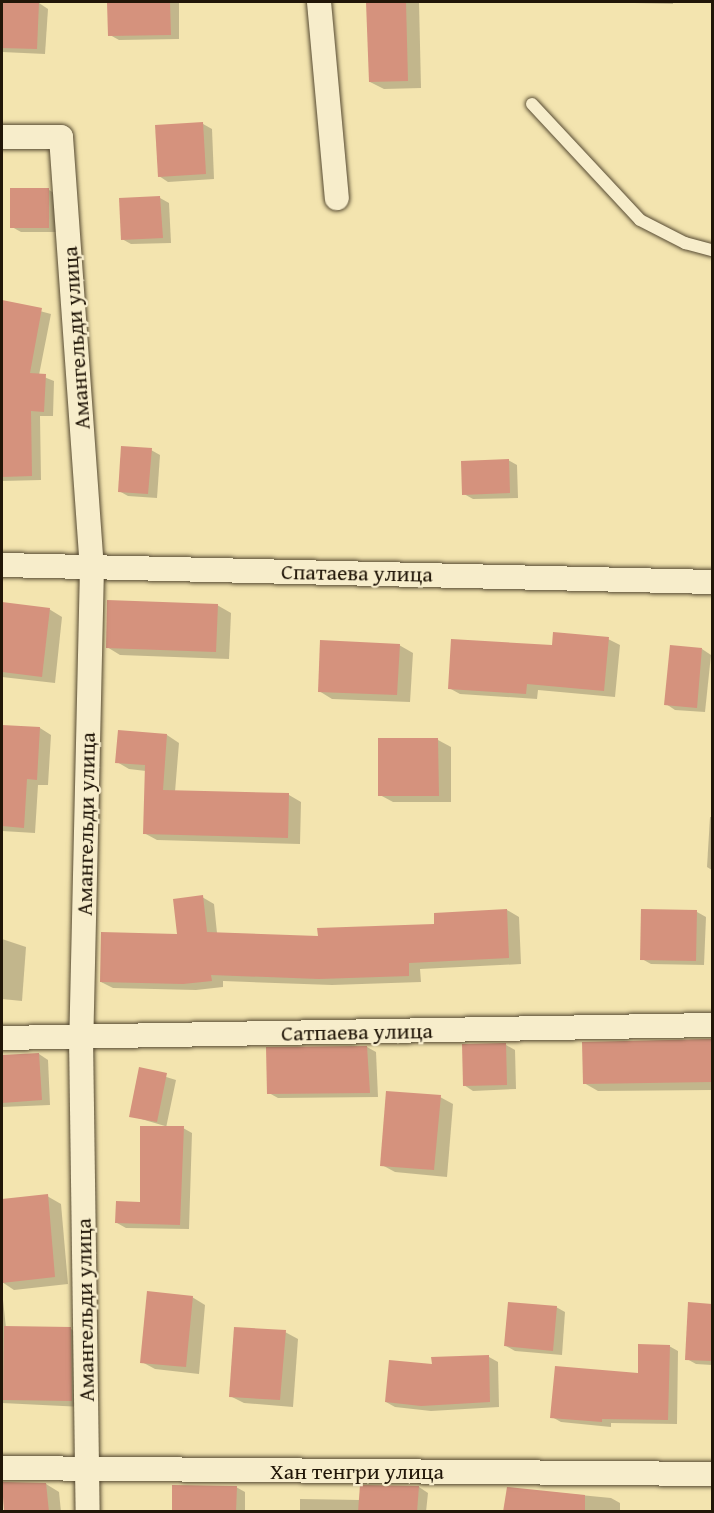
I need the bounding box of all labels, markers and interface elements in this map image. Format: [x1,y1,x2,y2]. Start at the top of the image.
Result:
street label: Амангельди улица [56,245,96,431]
street label: Спатаева улица [281,558,433,588]
street label: Амангельди улица [71,732,101,916]
street label: Сатпаева улица [281,1017,433,1047]
street label: Амангельди улица [70,1218,100,1402]
street label: Хан тенгри улица [270,1459,444,1485]

